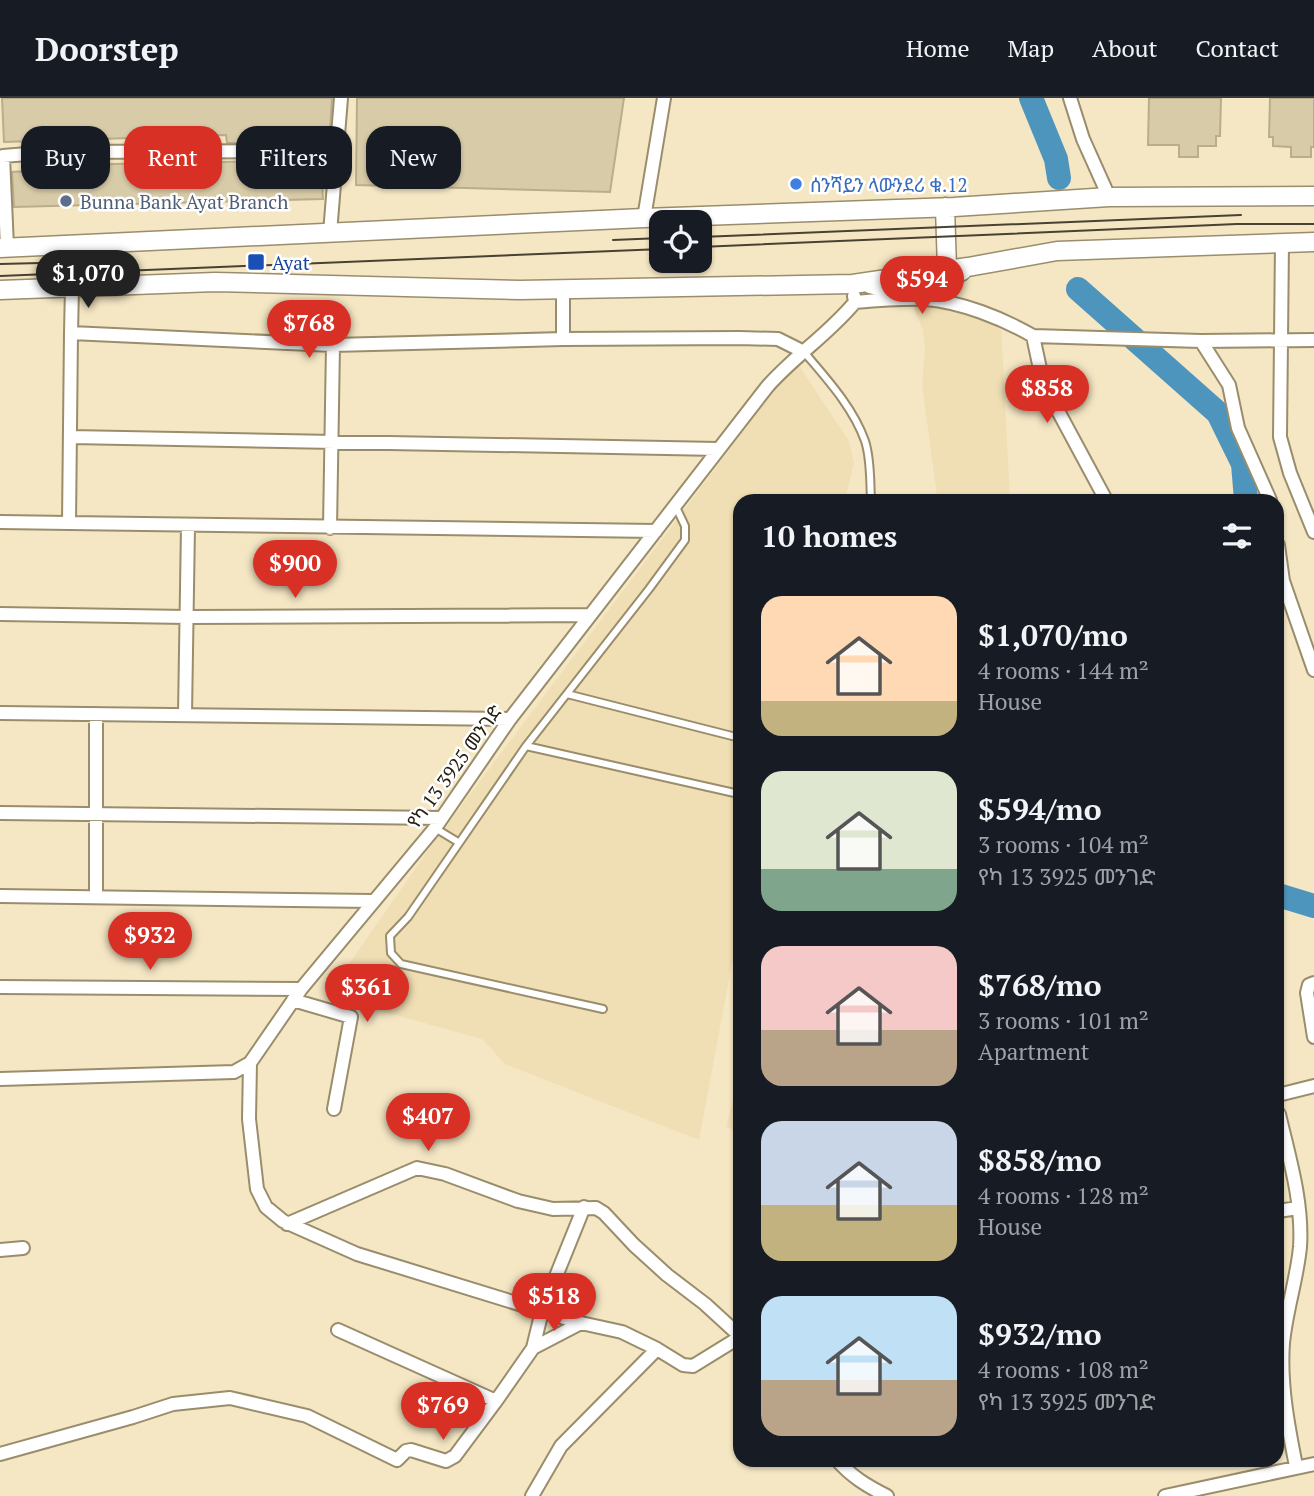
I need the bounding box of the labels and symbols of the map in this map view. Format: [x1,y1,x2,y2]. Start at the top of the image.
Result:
place label: ሰንሻይን ላውንደሪ ቁ.12 [810,172,968,197]
marker: ሰንሻይን ላውንደሪ ቁ.12 [788,176,804,192]
place label: Bunna Bank Ayat Branch [80,189,288,214]
marker: Bunna Bank Ayat Branch [58,193,74,209]
pin: $1,070 [31,250,145,310]
place label: Ayat [272,250,310,275]
marker: Ayat [246,252,266,272]
pin: $594 [881,256,963,316]
pin: $768 [268,300,350,360]
pin: $858 [1006,366,1088,425]
pin: $900 [254,540,336,600]
street label: የካ 13 3925 መንገድ [401,699,508,833]
pin: $932 [109,912,191,972]
pin: $361 [326,964,408,1024]
pin: $407 [387,1094,469,1153]
pin: $518 [513,1274,595,1333]
pin: $769 [402,1382,484,1442]

